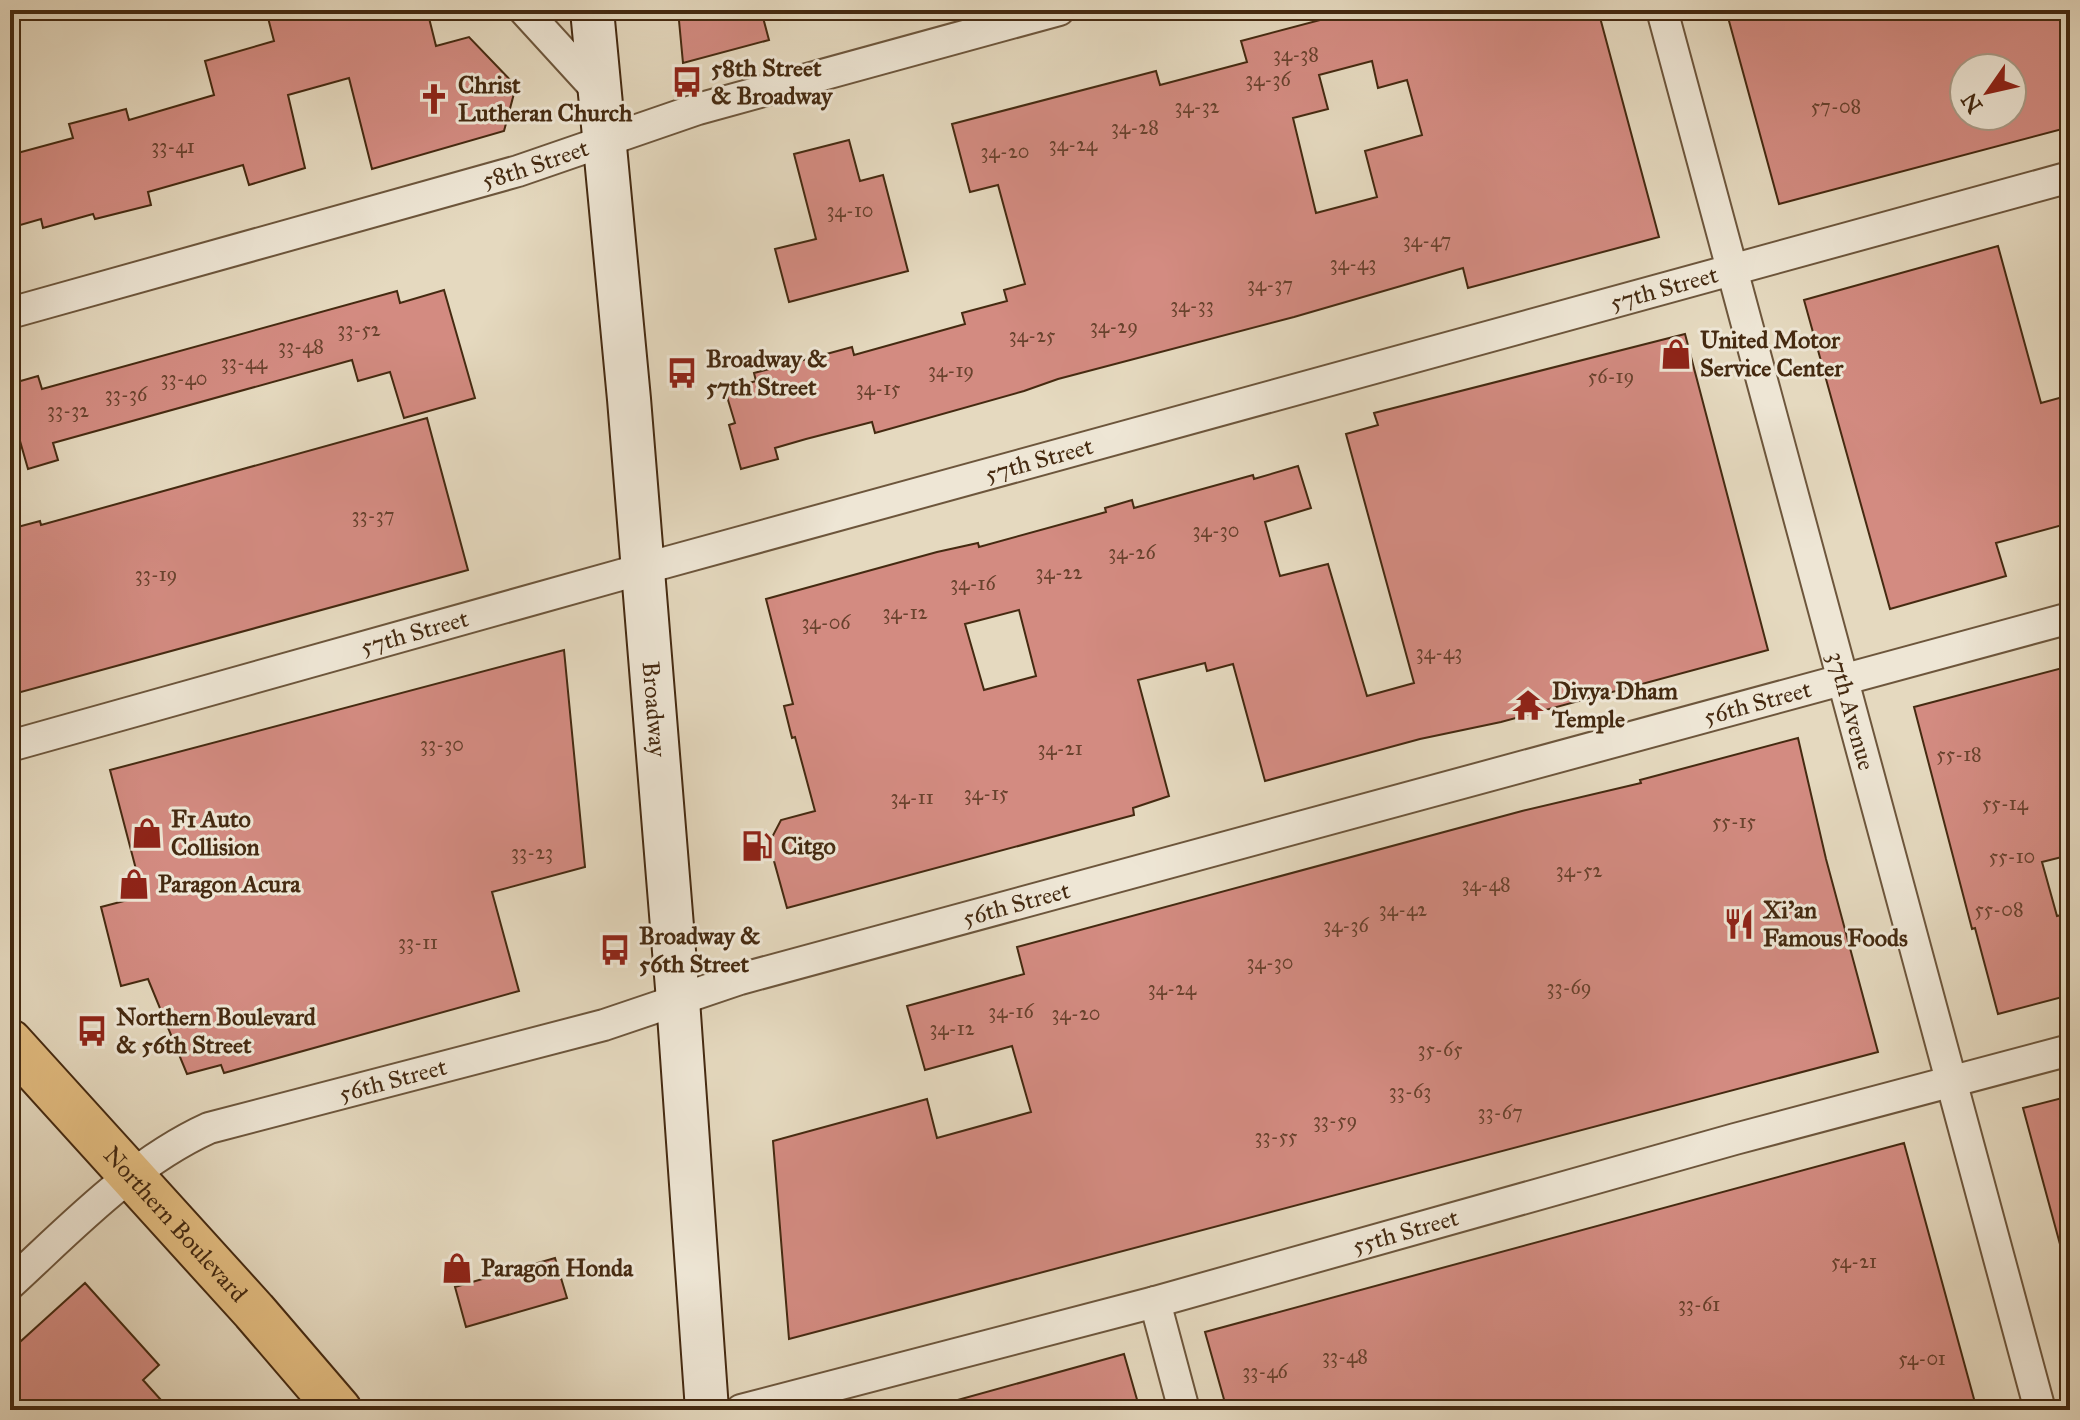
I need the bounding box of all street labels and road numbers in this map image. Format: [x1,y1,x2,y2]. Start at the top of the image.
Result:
street label: 58th Street [479,133,593,195]
street label: 57th Street [1607,259,1722,318]
street label: 57th Street [982,431,1097,489]
street label: 57th Street [357,603,472,662]
street label: 37th Avenue [1821,648,1882,773]
street label: Broadway [635,660,673,759]
street label: 56th Street [1700,674,1815,732]
street label: 56th Street [959,875,1074,933]
street label: 56th Street [336,1052,450,1108]
street label: Northern Boulevard [97,1140,254,1308]
street label: 55th Street [1349,1202,1462,1261]

